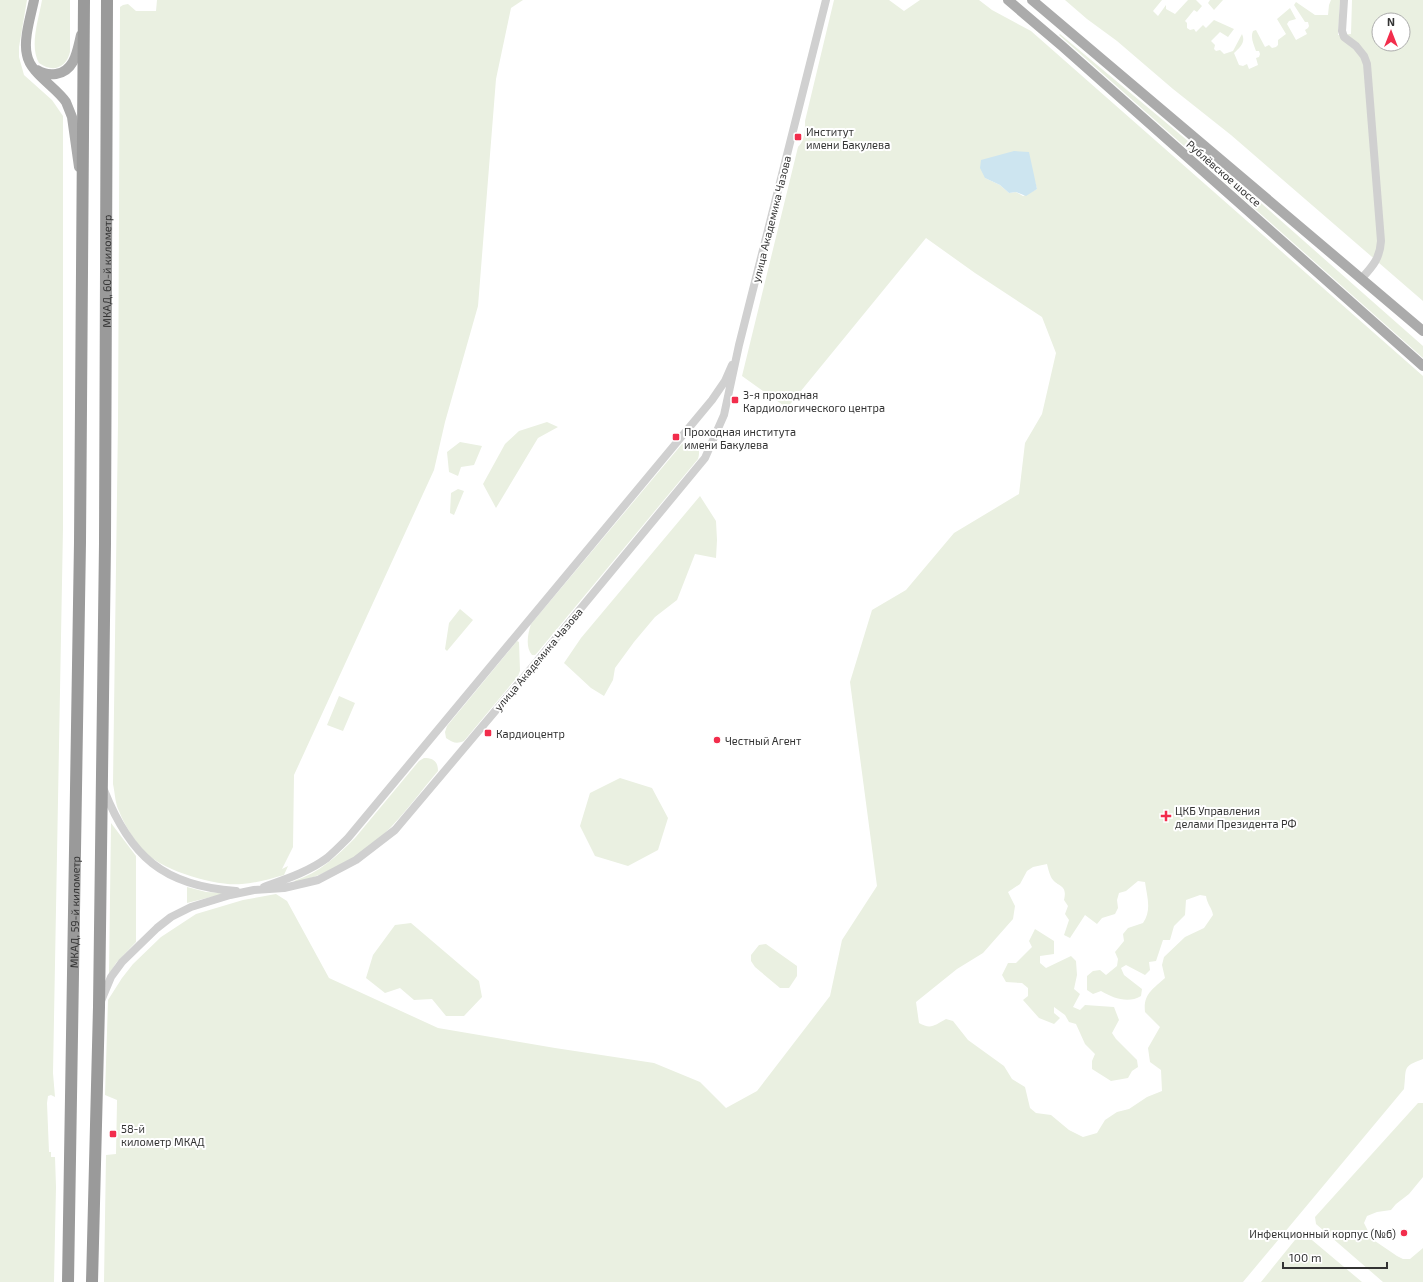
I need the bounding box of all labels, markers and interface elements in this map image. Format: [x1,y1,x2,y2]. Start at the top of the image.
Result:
north arrow [1371,12,1411,52]
text: N [1387,15,1395,28]
place label: Институт имени Бакулева [806,125,890,152]
marker: Институт имени Бакулева [793,132,803,142]
street label: Рублёвское шоссе [1183,137,1264,210]
street label: улица Академика Чазова [749,154,794,284]
street label: МКАД, 60-й километр [99,215,113,328]
place label: 3-я проходная Кардиологического центра [743,388,885,414]
marker: 3-я проходная Кардиологического центра [730,395,740,405]
place label: Проходная института имени Бакулева [684,425,796,452]
marker: Проходная института имени Бакулева [671,432,681,442]
street label: улица Академика Чазова [491,605,586,714]
place label: Кардиоцентр [496,727,565,740]
marker: Кардиоцентр [483,728,493,738]
place label: Честный Агент [725,734,802,747]
marker: Честный Агент [712,735,722,745]
place label: ЦКБ Управления делами Президента РФ [1175,804,1297,830]
marker: ЦКБ Управления делами Президента РФ [1160,810,1172,822]
street label: МКАД, 59-й километр [67,856,81,968]
place label: 58-й километр МКАД [121,1122,205,1148]
marker: 58-й километр МКАД [108,1129,118,1139]
place label: Инфекционный корпус (№6) [1249,1227,1396,1241]
marker: Инфекционный корпус (№6) [1399,1228,1409,1238]
scale bar [1283,1244,1387,1270]
text: 100 m [1289,1250,1321,1264]

